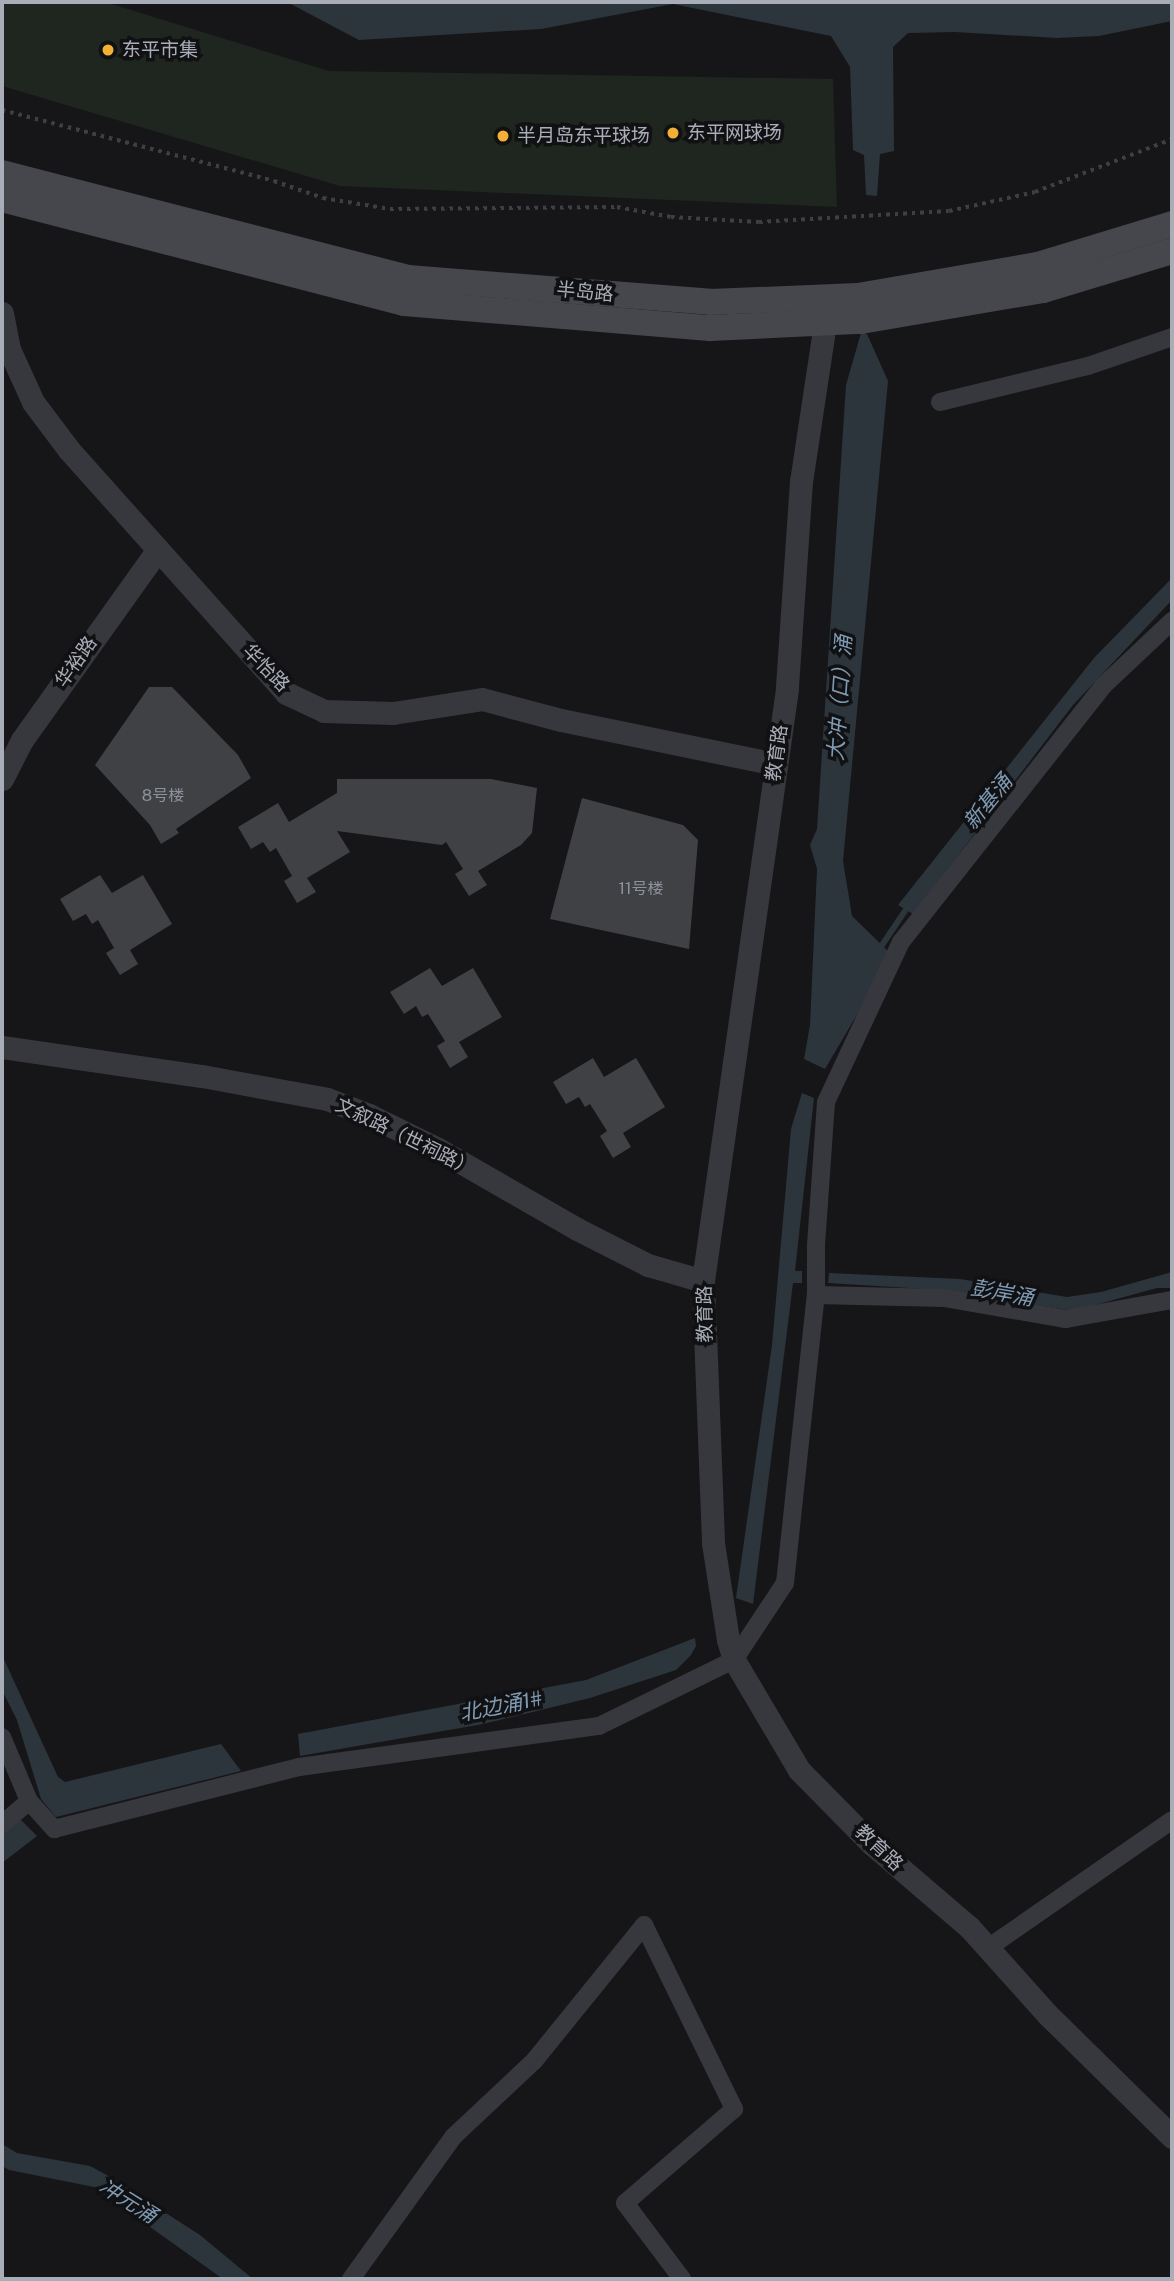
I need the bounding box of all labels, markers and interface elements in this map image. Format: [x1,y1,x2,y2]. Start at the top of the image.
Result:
place label: 东平市集 [122,39,198,61]
marker: 东平市集 [100,42,116,58]
place label: 东平网球场 [687,122,782,144]
place label: 半月岛东平球场 [517,125,650,147]
marker: 东平网球场 [665,125,681,141]
marker: 半月岛东平球场 [495,128,511,144]
street label: 半岛路 [556,278,614,306]
street label: 华裕路 [50,632,102,692]
water label: 大冲（口）涌 [823,634,857,762]
street label: 华怡路 [238,640,294,696]
street label: 教育路 [762,723,792,783]
water label: 新基涌 [958,770,1018,834]
house number: 8号楼 [142,786,184,806]
house number: 11号楼 [618,879,664,899]
street label: 文叙路（世祠路） [332,1093,478,1181]
water label: 彭岸涌 [969,1275,1035,1311]
street label: 教育路 [693,1285,717,1343]
water label: 北边涌1# [458,1686,544,1726]
street label: 教育路 [850,1820,908,1876]
water label: 冲元涌 [95,2174,161,2228]

